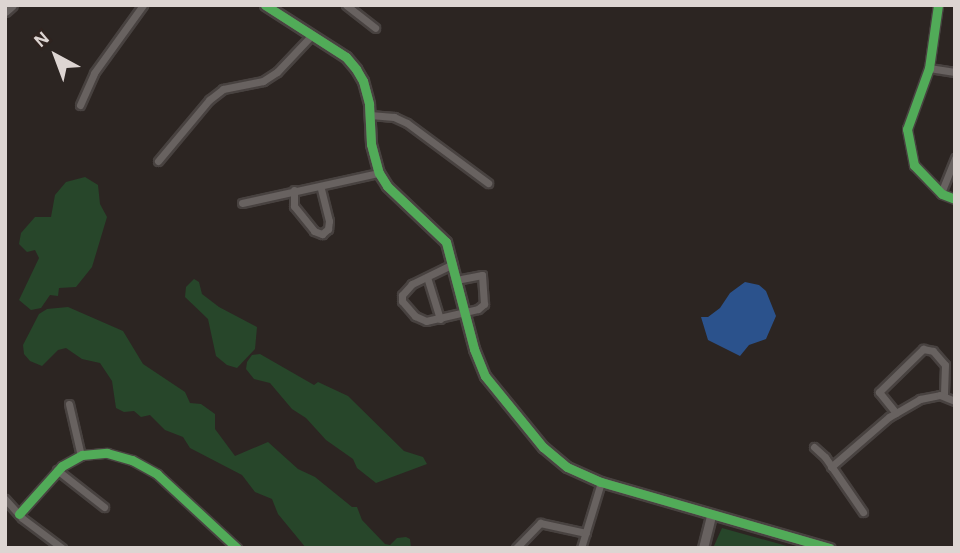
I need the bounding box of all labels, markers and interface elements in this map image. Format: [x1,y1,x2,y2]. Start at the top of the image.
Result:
north arrow [21,21,91,91]
text: N [31,28,53,51]

